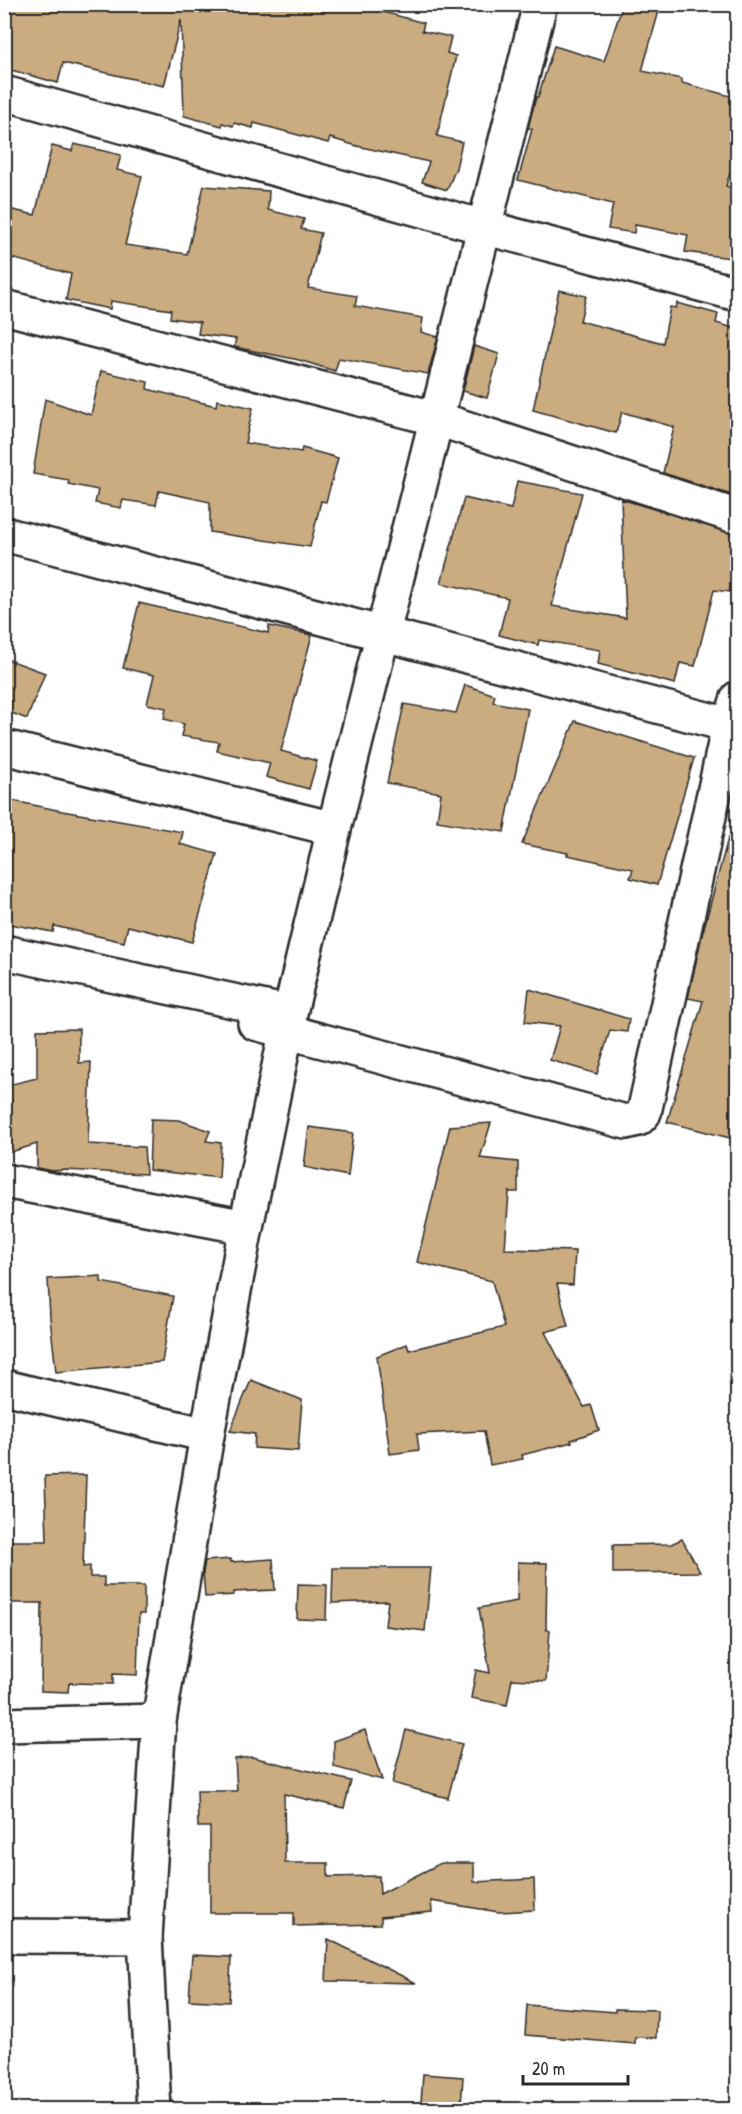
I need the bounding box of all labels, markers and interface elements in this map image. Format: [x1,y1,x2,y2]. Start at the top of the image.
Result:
scale bar [523,2048,628,2086]
text: 20 m [532,2056,565,2081]

